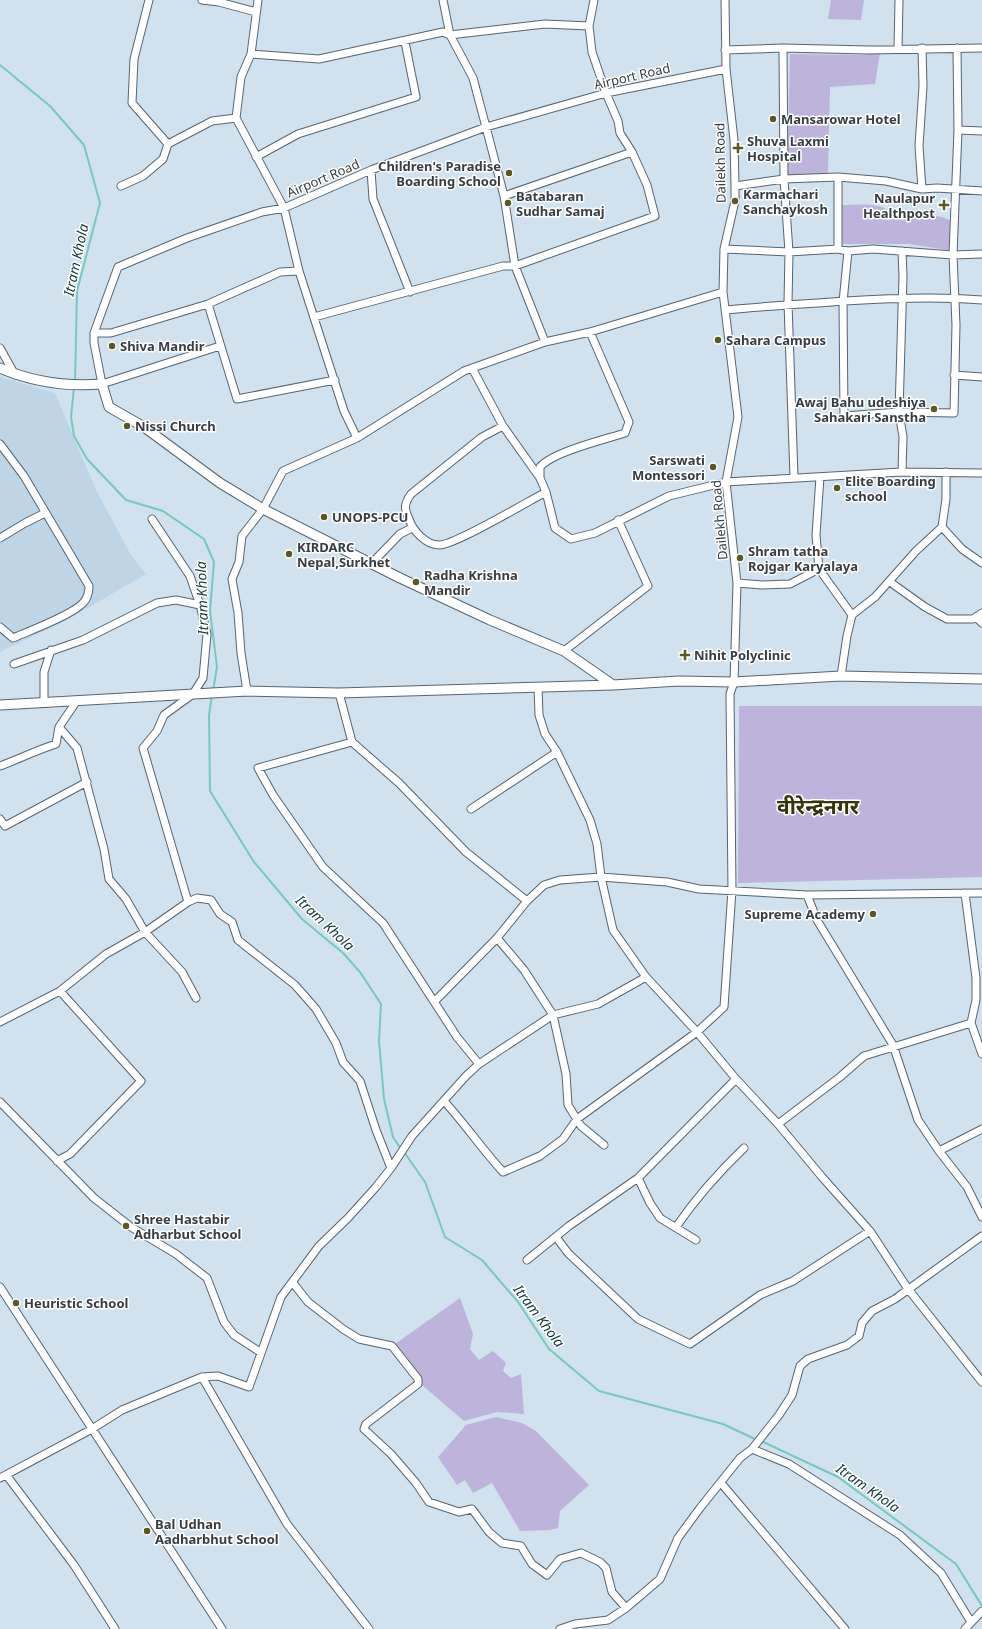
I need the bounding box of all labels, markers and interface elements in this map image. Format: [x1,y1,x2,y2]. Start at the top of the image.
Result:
street label: Airport Road [592,59,672,93]
place label: Mansarowar Hotel [781,110,901,128]
marker: Mansarowar Hotel [768,114,778,124]
street label: Dailekh Road [710,123,730,203]
place label: Shuva Laxmi Hospital [747,132,829,165]
marker: Shuva Laxmi Hospital [732,142,744,154]
street label: Airport Road [284,155,362,201]
place label: Children's Paradise Boarding School [378,157,501,190]
marker: Children's Paradise Boarding School [504,168,514,178]
place label: Karmachari Sanchaykosh [743,185,828,218]
place label: Batabaran Sudhar Samaj [516,187,605,220]
place label: Naulapur Healthpost [863,189,935,222]
marker: Karmachari Sanchaykosh [730,196,740,206]
marker: Batabaran Sudhar Samaj [503,198,513,208]
marker: Naulapur Healthpost [938,199,950,211]
water label: Itram Khola [58,222,92,299]
place label: Sahara Campus [726,331,826,349]
marker: Sahara Campus [713,335,723,345]
place label: Shiva Mandir [120,337,205,355]
marker: Shiva Mandir [107,341,117,351]
place label: Awaj Bahu udeshiya Sahakari Sanstha [796,393,926,426]
marker: Awaj Bahu udeshiya Sahakari Sanstha [929,404,939,414]
place label: Nissi Church [135,417,216,435]
marker: Nissi Church [122,421,132,431]
place label: Sarswati Montessori [632,451,705,484]
marker: Sarswati Montessori [708,462,718,472]
place label: Elite Boarding school [845,472,936,505]
street label: Dailekh Road [707,479,731,561]
marker: Elite Boarding school [832,483,842,493]
place label: UNOPS-PCU [332,508,408,526]
marker: UNOPS-PCU [319,512,329,522]
place label: KIRDARC Nepal,Surkhet [297,538,391,571]
place label: Shram tatha Rojgar Karyalaya [748,542,858,575]
marker: KIRDARC Nepal,Surkhet [284,549,294,559]
marker: Shram tatha Rojgar Karyalaya [735,553,745,563]
water label: Itram Khola [191,561,212,636]
place label: Radha Krishna Mandir [424,566,518,599]
marker: Radha Krishna Mandir [411,577,421,587]
place label: Nihit Polyclinic [694,646,791,664]
marker: Nihit Polyclinic [679,649,691,661]
district label: वीरेन्द्रनगर [777,792,860,820]
water label: Itram Khola [291,890,359,955]
place label: Supreme Academy [744,905,866,923]
marker: Supreme Academy [868,909,878,919]
place label: Shree Hastabir Adharbut School [134,1210,241,1243]
marker: Shree Hastabir Adharbut School [121,1221,131,1231]
water label: Itram Khola [509,1280,569,1351]
place label: Heuristic School [24,1294,128,1312]
marker: Heuristic School [11,1298,21,1308]
water label: Itram Khola [832,1458,904,1517]
place label: Bal Udhan Aadharbhut School [155,1515,279,1548]
marker: Bal Udhan Aadharbhut School [142,1526,152,1536]

